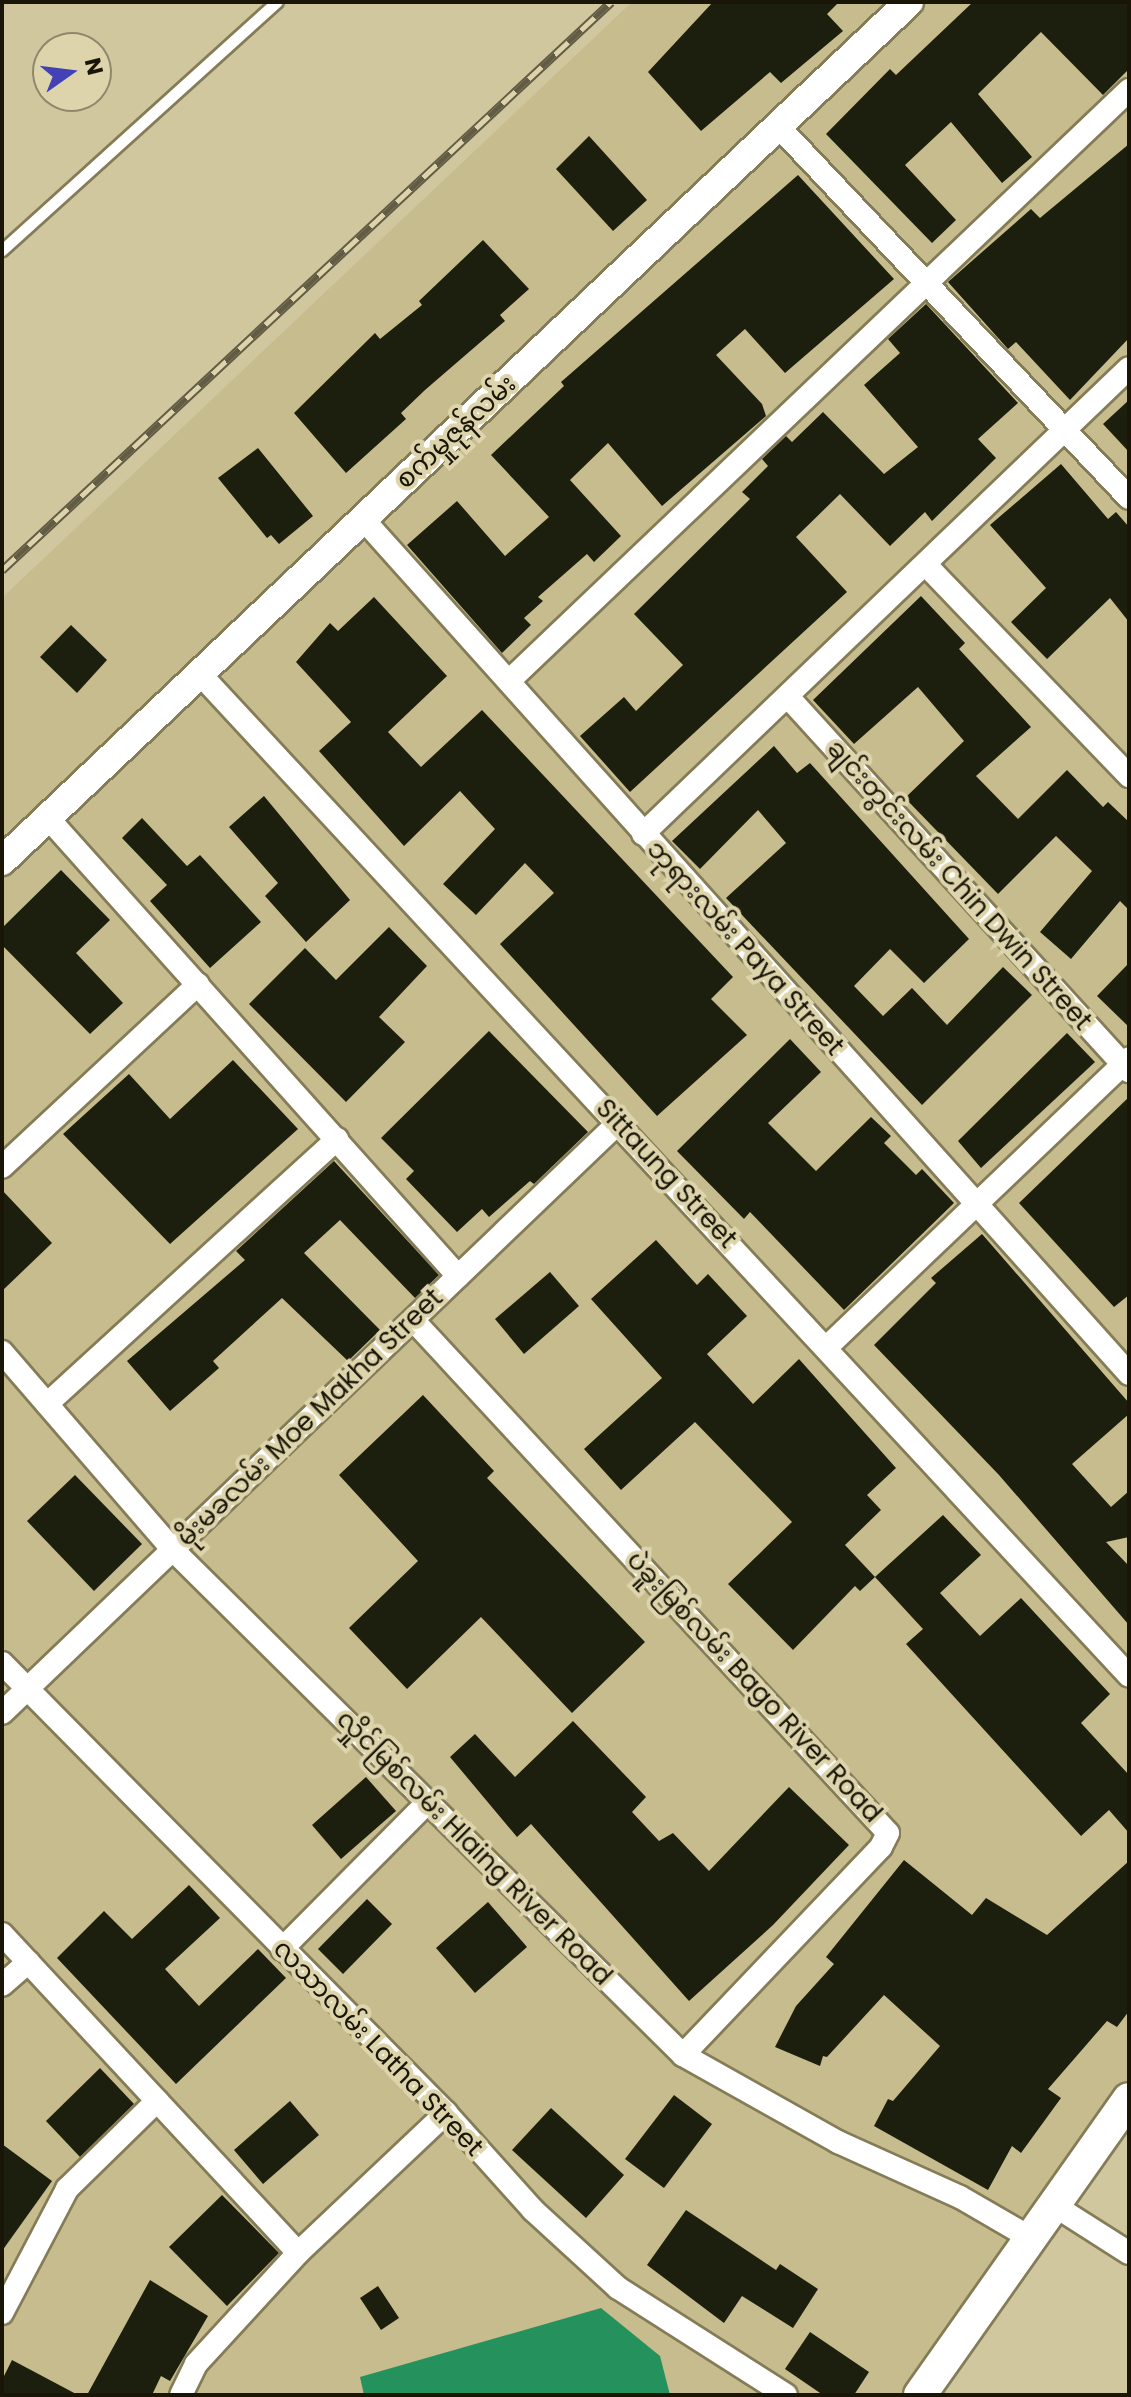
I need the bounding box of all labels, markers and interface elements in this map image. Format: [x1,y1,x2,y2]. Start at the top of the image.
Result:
north arrow [32,32,112,112]
text: N [77,55,111,78]
street label: စက်မှုဇုန်လမ်း [389,368,523,496]
street label: ချင်းတွင်းလမ်း Chin Dwin Street [820,733,1098,1037]
street label: ဘုရားလမ်း Paya Street [640,834,850,1062]
street label: Sittaung Street [589,1093,743,1255]
street label: မိုးမခလမ်း Moe Makha Street [171,1283,449,1553]
street label: ပဲခူးမြစ်လမ်း Bago River Road [620,1545,888,1829]
street label: လှိုင်မြစ်လမ်း Hlaing River Road [330,1704,618,1992]
street label: လသာလမ်း Latha Street [266,1933,490,2163]

